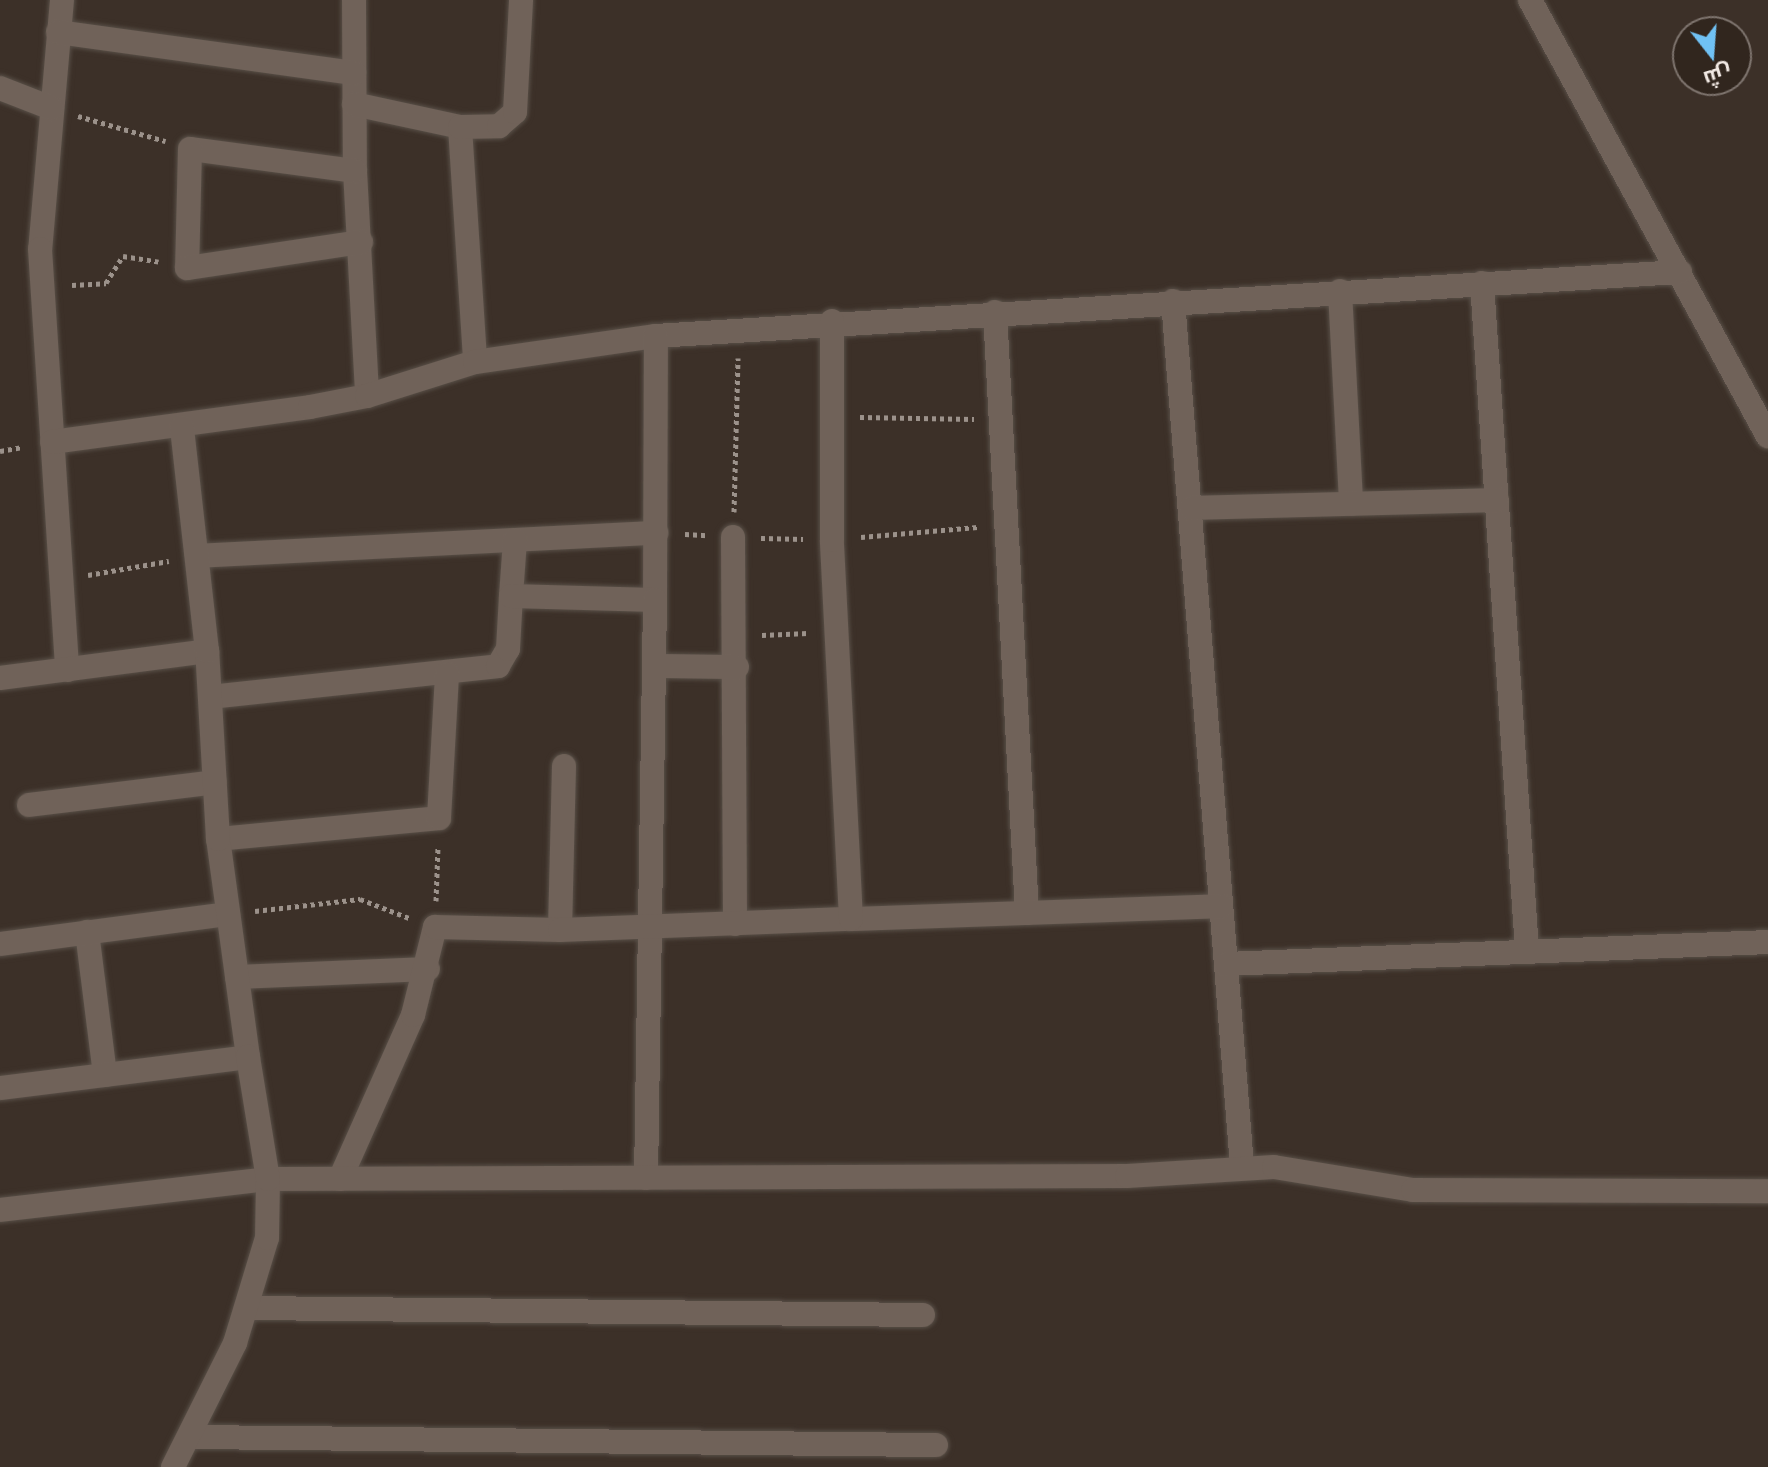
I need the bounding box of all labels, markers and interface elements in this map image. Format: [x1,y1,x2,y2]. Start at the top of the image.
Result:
north arrow [1672,16,1752,96]
text: ش [1701,59,1736,96]

